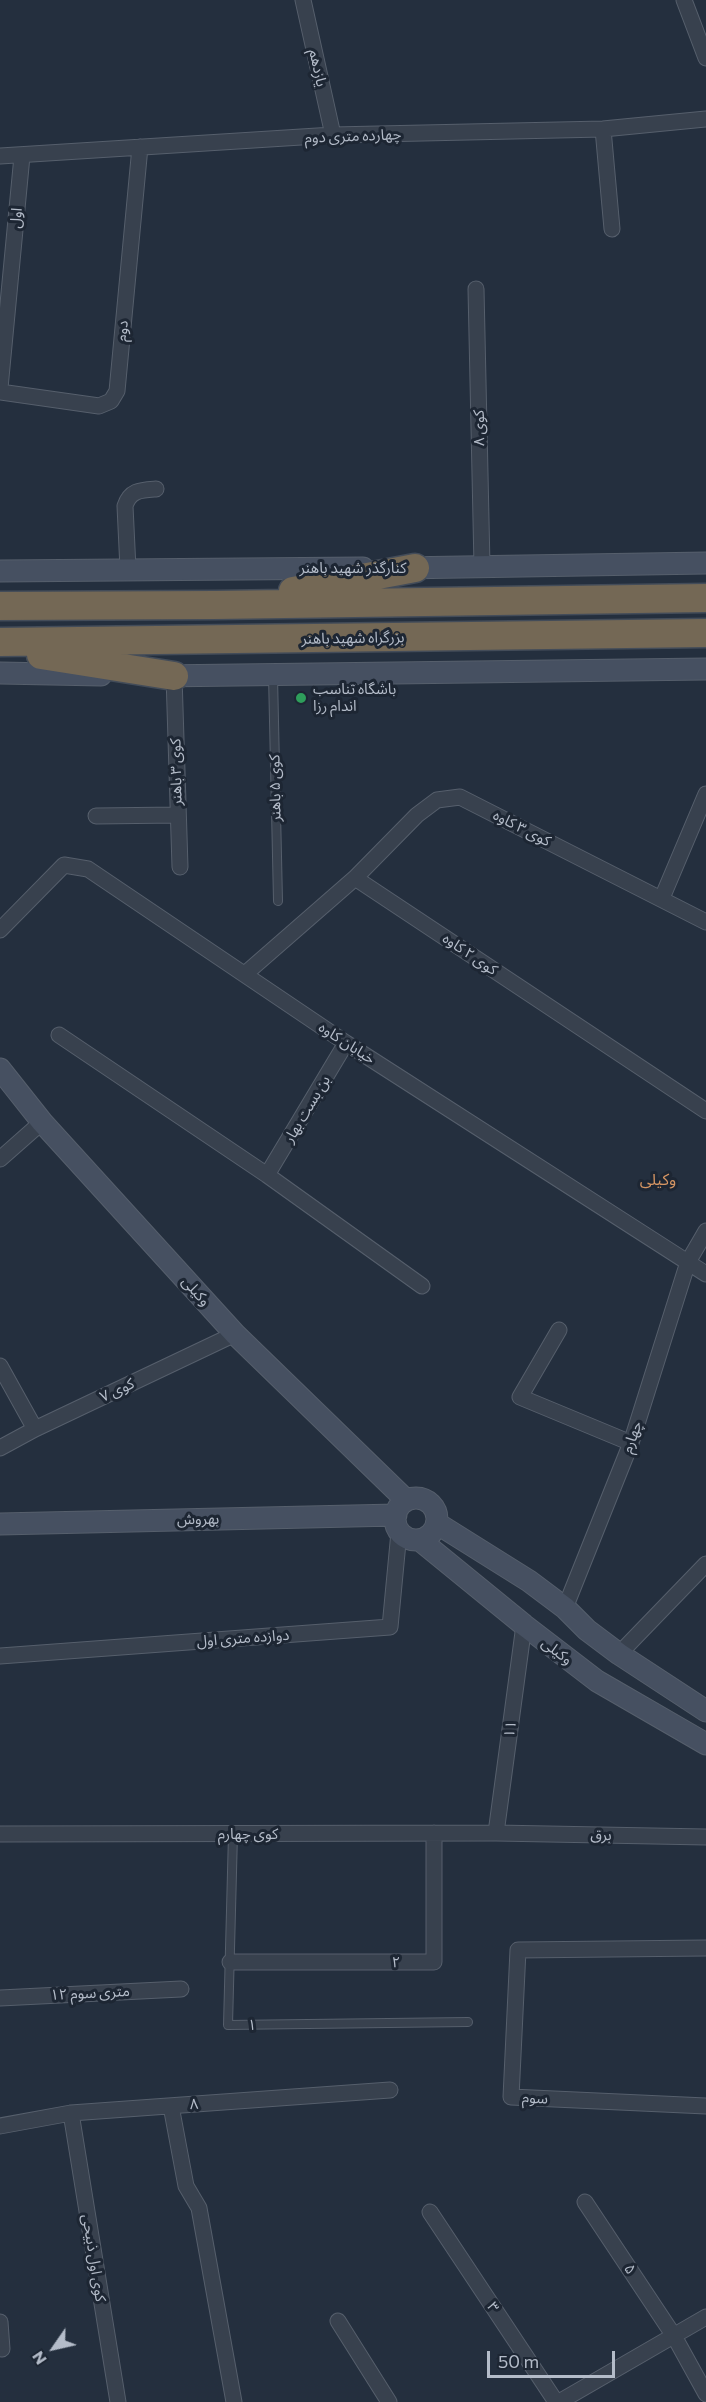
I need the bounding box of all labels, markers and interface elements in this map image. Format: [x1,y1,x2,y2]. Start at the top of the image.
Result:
street label: یازدهم [305,47,331,89]
street label: چهارده متری دوم [304,125,402,147]
street label: اول [6,207,26,229]
street label: دوم [112,320,132,342]
street label: کوی ۸ [470,410,488,446]
street label: کنارگذر شهید باهنر [299,559,407,577]
street label: بزرگراه شهید باهنر [301,628,405,648]
place label: باشگاه تناسب اندام رزا [313,680,396,715]
marker: باشگاه تناسب اندام رزا [294,691,308,705]
street label: کوی ۳ باهنر [166,738,186,806]
street label: کوی ۵ باهنر [265,754,285,822]
street label: کوی ۳ کاوه [490,806,554,850]
street label: کوی ۲ کاوه [439,929,501,979]
street label: خیابان کاوه [315,1018,379,1068]
street label: بن بست بهار [280,1072,334,1146]
district label: وکیلی [640,1170,676,1190]
street label: وکیلی [178,1272,214,1310]
street label: کوی ۷ [97,1374,137,1406]
street label: چهارم [618,1418,646,1456]
street label: بهروش [177,1510,219,1528]
street label: دوازده متری اول [196,1626,290,1650]
street label: وکیلی [538,1634,576,1668]
street label: ۱۱ [500,1719,520,1739]
street label: کوی چهارم [218,1825,278,1843]
street label: برق [590,1826,612,1844]
street label: ۲ [392,1953,400,1971]
street label: ۱۲ متری سوم [50,1982,130,2004]
street label: ۱ [248,2016,256,2034]
street label: سوم [521,2088,549,2108]
street label: ۸ [189,2095,199,2113]
street label: کوی اول ذبیحی [78,2213,110,2303]
street label: ۵ [620,2260,640,2278]
street label: ۳ [483,2298,503,2316]
north arrow [24,2318,84,2378]
scale bar [490,2339,618,2377]
text: N [27,2348,50,2369]
text: 50 m [498,2350,539,2372]

